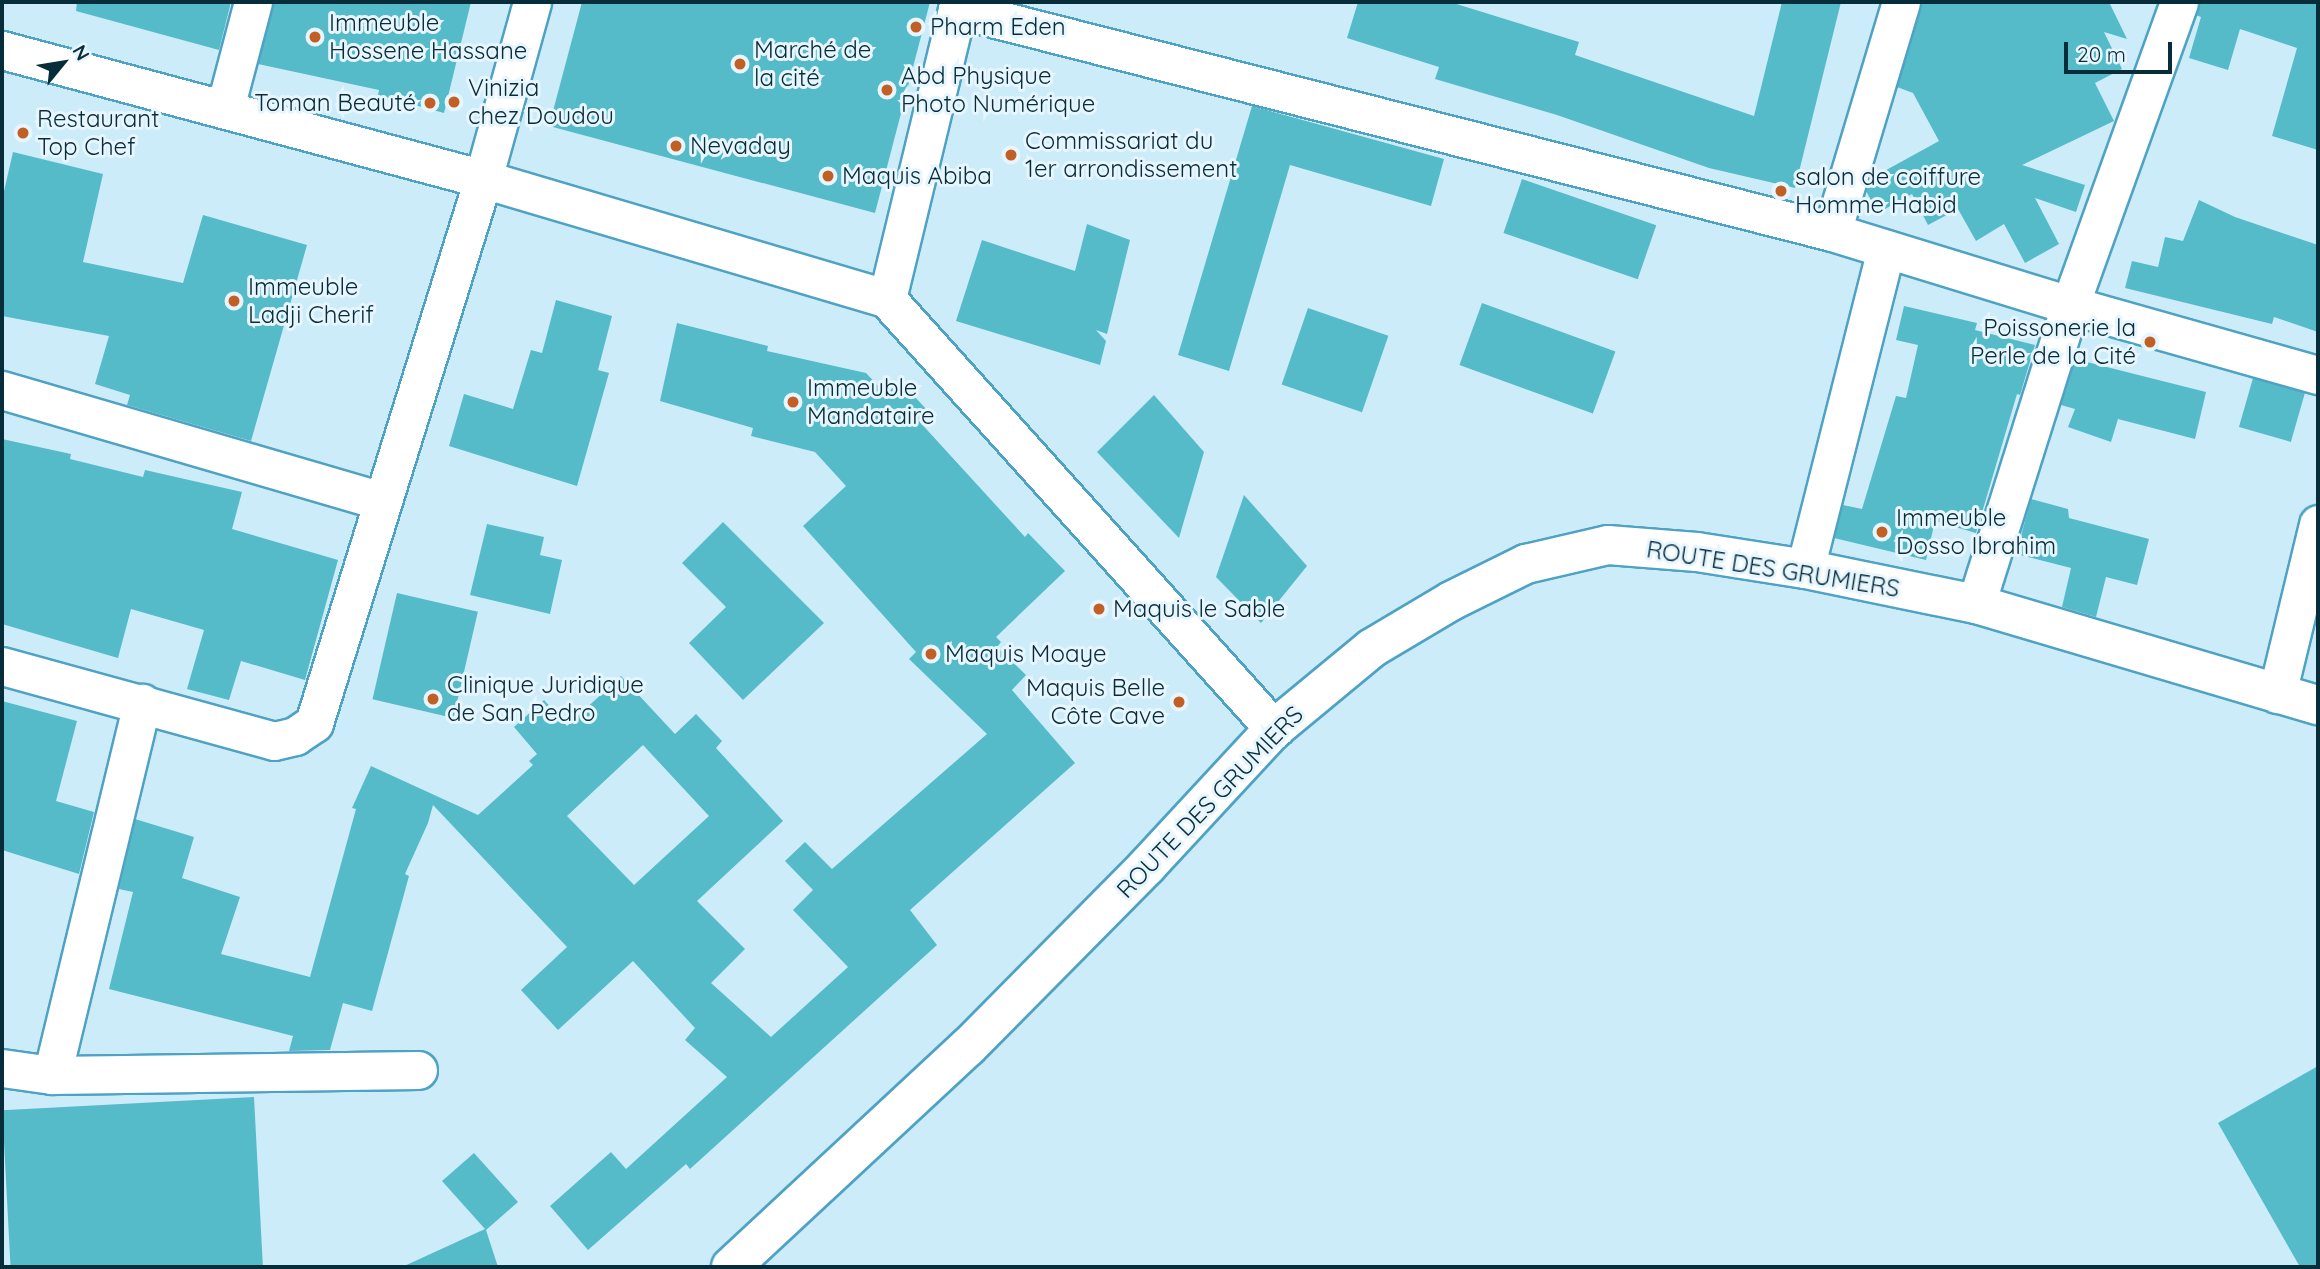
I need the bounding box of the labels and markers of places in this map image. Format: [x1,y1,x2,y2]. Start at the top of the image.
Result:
place label: Immeuble Hossene Hassane [329,9,527,65]
place label: Pharm Eden [930,13,1066,41]
marker: Pharm Eden [908,19,924,35]
marker: Immeuble Hossene Hassane [307,29,323,45]
place label: Marché de la cité [754,36,871,92]
marker: Marché de la cité [732,56,748,72]
place label: Abd Physique Photo Numérique [901,62,1095,118]
place label: Vinizia chez Doudou [468,74,614,130]
marker: Abd Physique Photo Numérique [879,82,895,98]
place label: Toman Beauté [254,89,416,117]
marker: Vinizia chez Doudou [446,94,462,110]
marker: Toman Beauté [422,95,438,111]
place label: Restaurant Top Chef [37,105,159,161]
marker: Restaurant Top Chef [15,125,31,141]
place label: Commissariat du 1er arrondissement [1025,127,1237,183]
place label: Nevaday [690,132,791,160]
marker: Nevaday [668,138,684,154]
marker: Commissariat du 1er arrondissement [1003,147,1019,163]
place label: Maquis Abiba [842,162,992,190]
place label: salon de coiffure Homme Habid [1795,163,1981,219]
marker: Maquis Abiba [820,168,836,184]
marker: salon de coiffure Homme Habid [1773,183,1789,199]
place label: Immeuble Ladji Cherif [248,273,374,329]
marker: Immeuble Ladji Cherif [226,293,242,309]
place label: Poissonerie la Perle de la Cité [1970,314,2136,370]
marker: Poissonerie la Perle de la Cité [2142,334,2158,350]
place label: Immeuble Mandataire [807,374,934,430]
marker: Immeuble Mandataire [785,394,801,410]
place label: Immeuble Dosso Ibrahim [1896,504,2056,560]
marker: Immeuble Dosso Ibrahim [1874,524,1890,540]
place label: Maquis le Sable [1113,595,1285,623]
marker: Maquis le Sable [1091,601,1107,617]
place label: Maquis Moaye [945,640,1106,668]
marker: Maquis Moaye [923,646,939,662]
place label: Clinique Juridique de San Pedro [447,671,644,727]
place label: Maquis Belle Côte Cave [1026,674,1165,730]
marker: Clinique Juridique de San Pedro [425,691,441,707]
marker: Maquis Belle Côte Cave [1171,694,1187,710]

